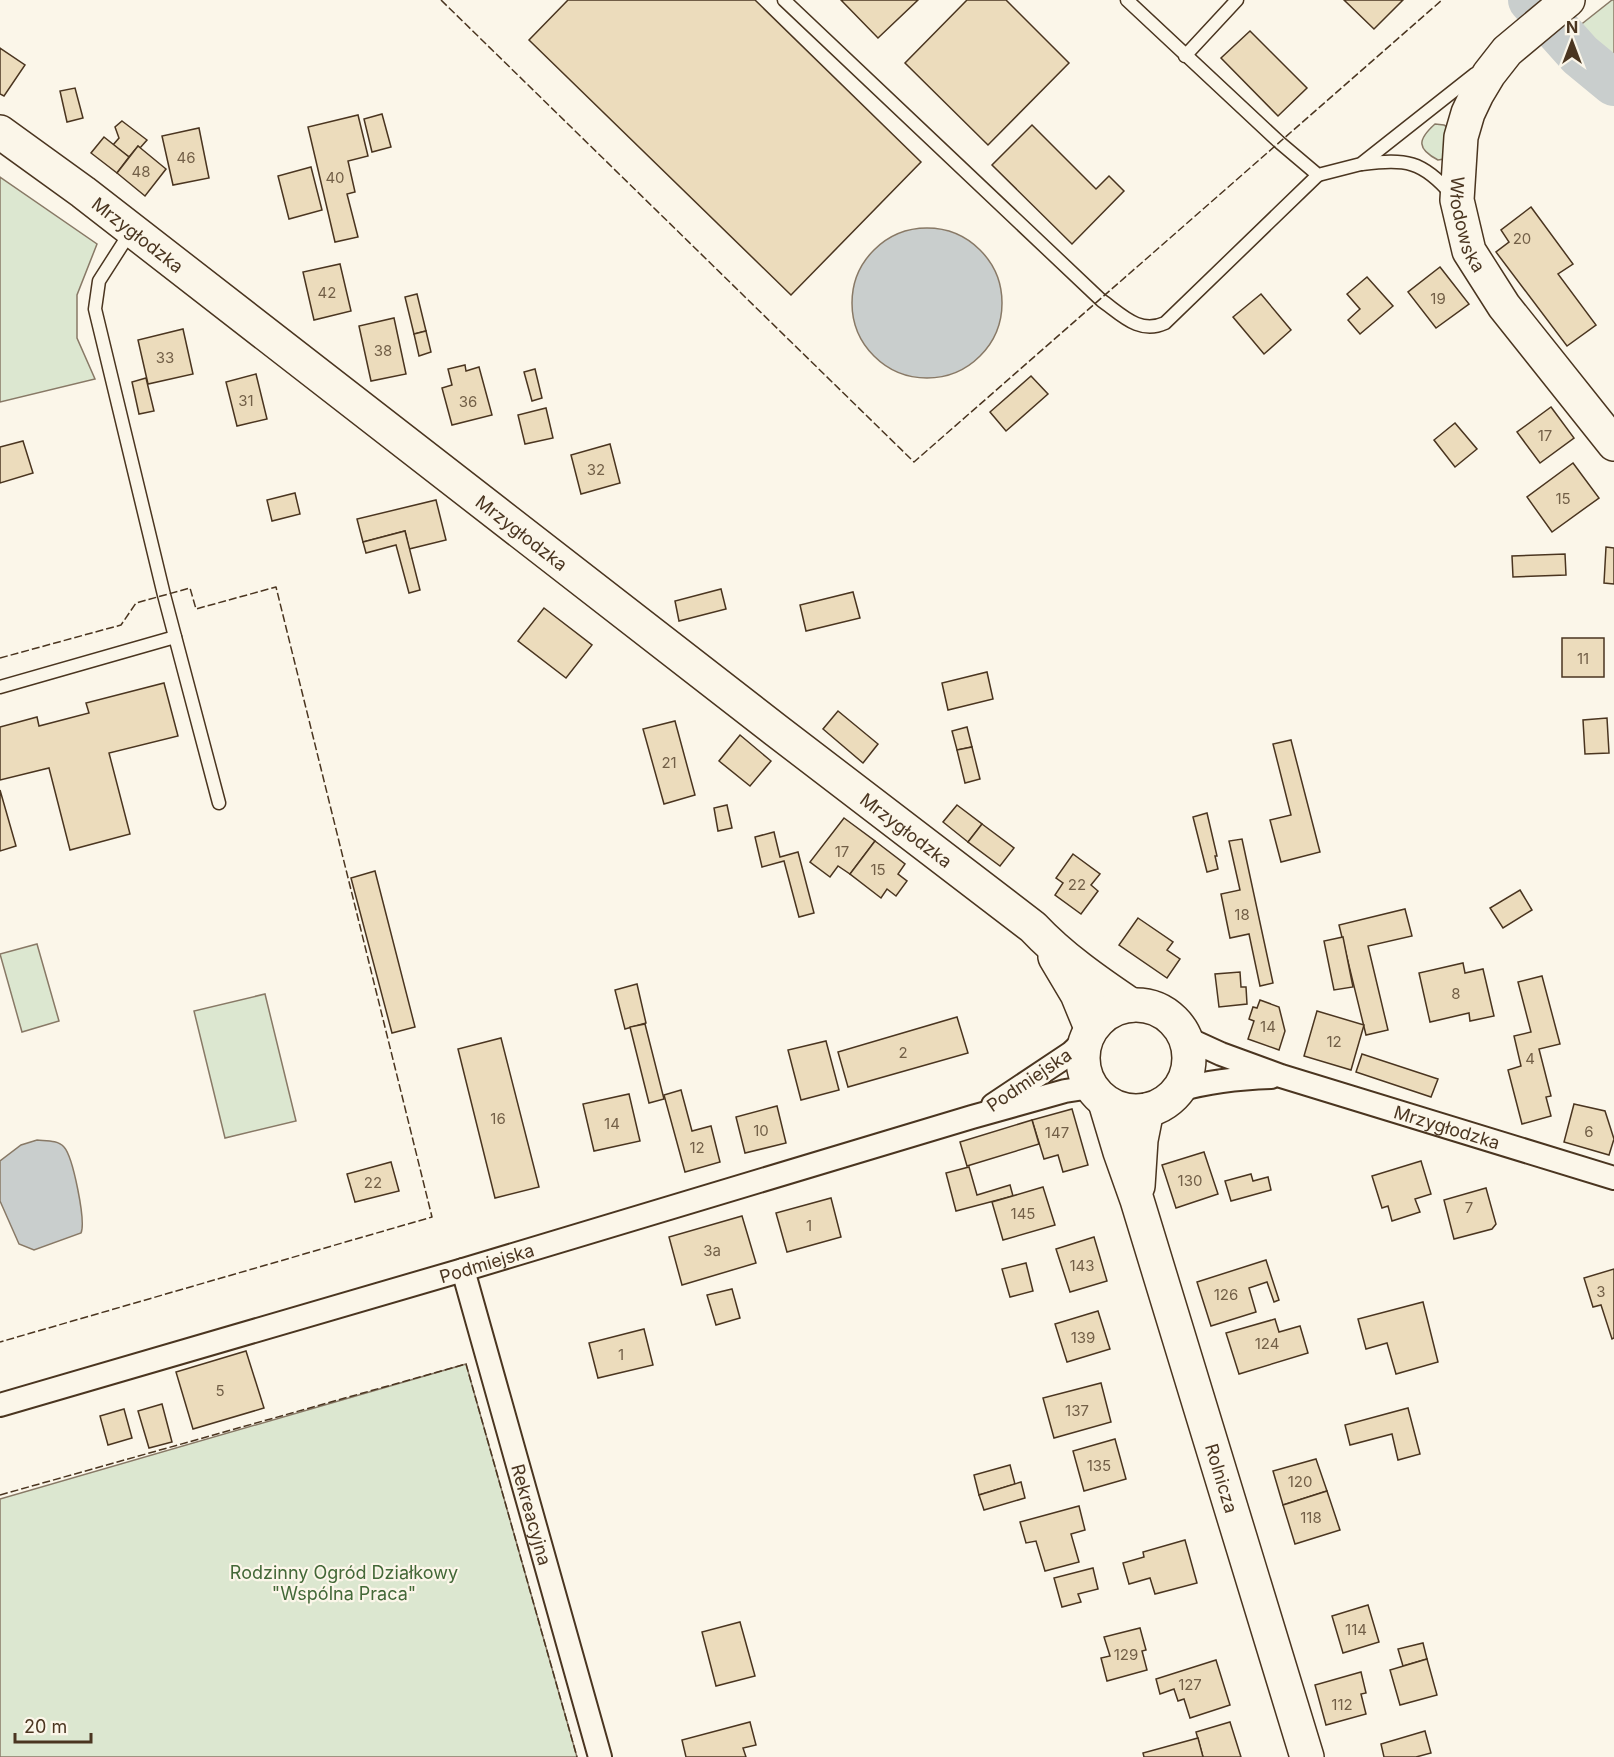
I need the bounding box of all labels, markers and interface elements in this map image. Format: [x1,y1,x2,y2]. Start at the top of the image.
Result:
north arrow [1542,12,1602,72]
text: N [1566,17,1578,37]
house number: 46 [177,148,196,167]
house number: 48 [132,162,150,181]
house number: 40 [325,168,345,187]
street label: Włodowska [1446,176,1490,276]
street label: Mrzygłodzka [88,193,188,277]
house number: 20 [1513,229,1531,248]
house number: 42 [318,283,336,302]
house number: 19 [1430,289,1446,308]
house number: 38 [374,341,392,360]
house number: 33 [156,348,174,367]
house number: 31 [238,391,254,410]
house number: 36 [459,392,477,411]
house number: 17 [1538,426,1552,445]
house number: 32 [587,460,605,479]
house number: 15 [1555,489,1571,508]
street label: Mrzygłodzka [472,491,572,575]
house number: 11 [1577,649,1589,668]
house number: 21 [661,753,677,772]
street label: Mrzygłodzka [856,788,956,872]
house number: 17 [835,842,849,861]
house number: 15 [870,860,886,879]
house number: 22 [1068,875,1086,894]
house number: 18 [1234,905,1250,924]
house number: 8 [1451,984,1461,1003]
house number: 14 [1260,1017,1276,1036]
house number: 12 [1326,1032,1342,1051]
house number: 2 [898,1043,908,1062]
street label: Podmiejska [983,1044,1075,1116]
house number: 4 [1525,1049,1535,1068]
street label: Mrzygłodzka [1391,1101,1503,1153]
house number: 16 [490,1109,506,1128]
house number: 14 [604,1114,620,1133]
house number: 10 [753,1121,769,1140]
house number: 6 [1584,1122,1594,1141]
house number: 147 [1045,1123,1069,1142]
house number: 12 [689,1138,705,1157]
house number: 130 [1178,1171,1202,1190]
house number: 22 [364,1173,382,1192]
house number: 7 [1465,1198,1473,1217]
house number: 145 [1011,1204,1035,1223]
house number: 1 [806,1216,812,1235]
street label: Podmiejska [437,1239,537,1287]
house number: 3a [703,1241,721,1260]
house number: 143 [1069,1256,1095,1275]
house number: 3 [1596,1282,1606,1301]
house number: 126 [1214,1285,1238,1304]
house number: 139 [1071,1328,1095,1347]
house number: 124 [1255,1334,1279,1353]
house number: 1 [618,1345,624,1364]
house number: 5 [215,1381,225,1400]
house number: 137 [1065,1401,1089,1420]
street label: Rolnicza [1201,1441,1242,1516]
house number: 135 [1087,1456,1111,1475]
street label: Rekreacyjna [508,1462,556,1567]
house number: 120 [1288,1472,1312,1491]
house number: 118 [1300,1508,1322,1527]
park label: Rodzinny Ogród Działkowy "Wspólna Praca" [230,1562,458,1604]
house number: 114 [1345,1620,1367,1639]
house number: 129 [1114,1645,1138,1664]
house number: 127 [1178,1675,1202,1694]
house number: 112 [1331,1695,1353,1714]
scale bar [15,1706,92,1744]
text: 20 m [24,1716,67,1737]

